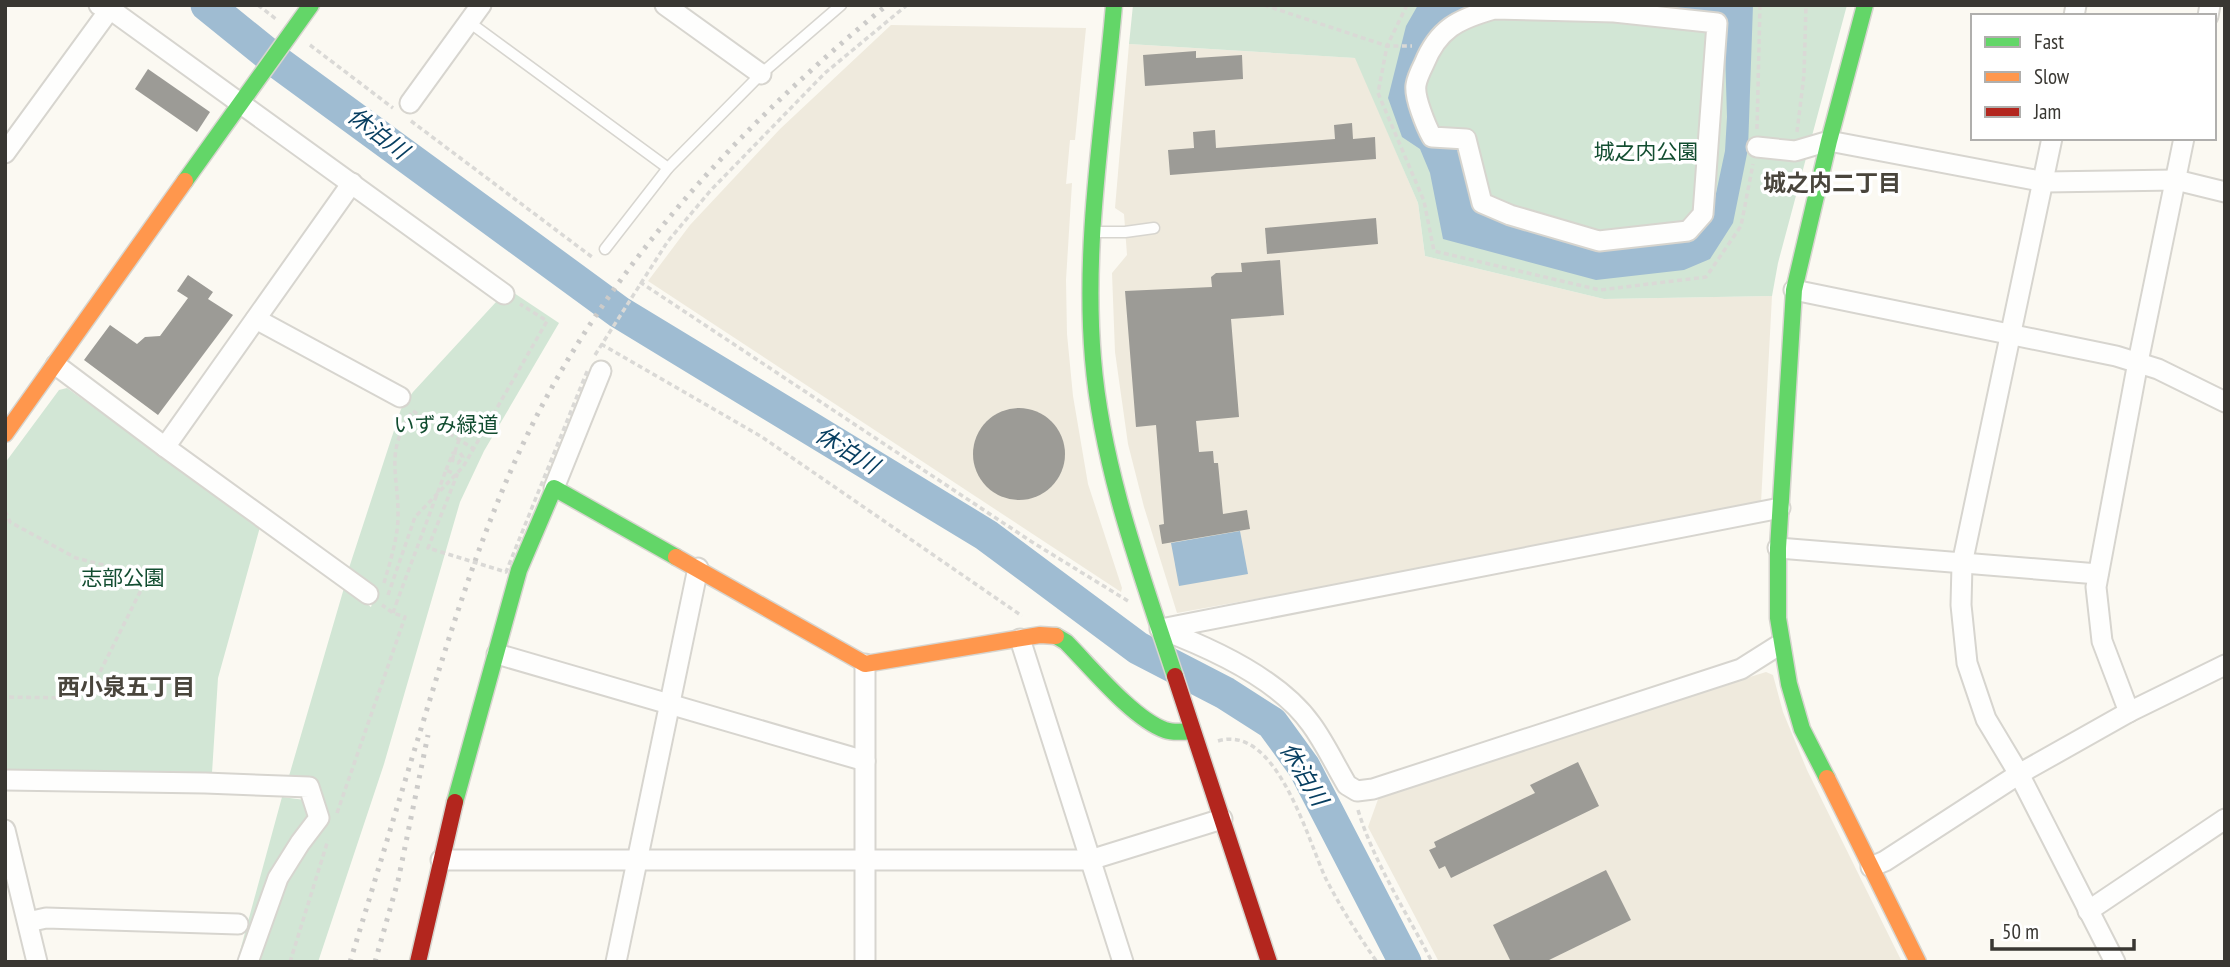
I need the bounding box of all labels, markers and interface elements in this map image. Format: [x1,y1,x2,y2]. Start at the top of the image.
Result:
legend [1971,14,2216,140]
text: Fast [2034,28,2064,55]
text: Slow [2034,63,2070,90]
text: Jam [2033,98,2061,125]
water label: 休泊川 [342,100,417,167]
park label: 城之内公園 [1594,138,1699,165]
district label: 城之内二丁目 [1763,168,1901,197]
park label: いずみ緑道 [394,411,499,438]
water label: 休泊川 [810,419,887,481]
park label: 志部公園 [81,564,165,591]
district label: 西小泉五丁目 [57,672,195,701]
water label: 休泊川 [1274,737,1336,813]
scale bar [1992,908,2134,952]
text: 50 m [2002,918,2039,945]

